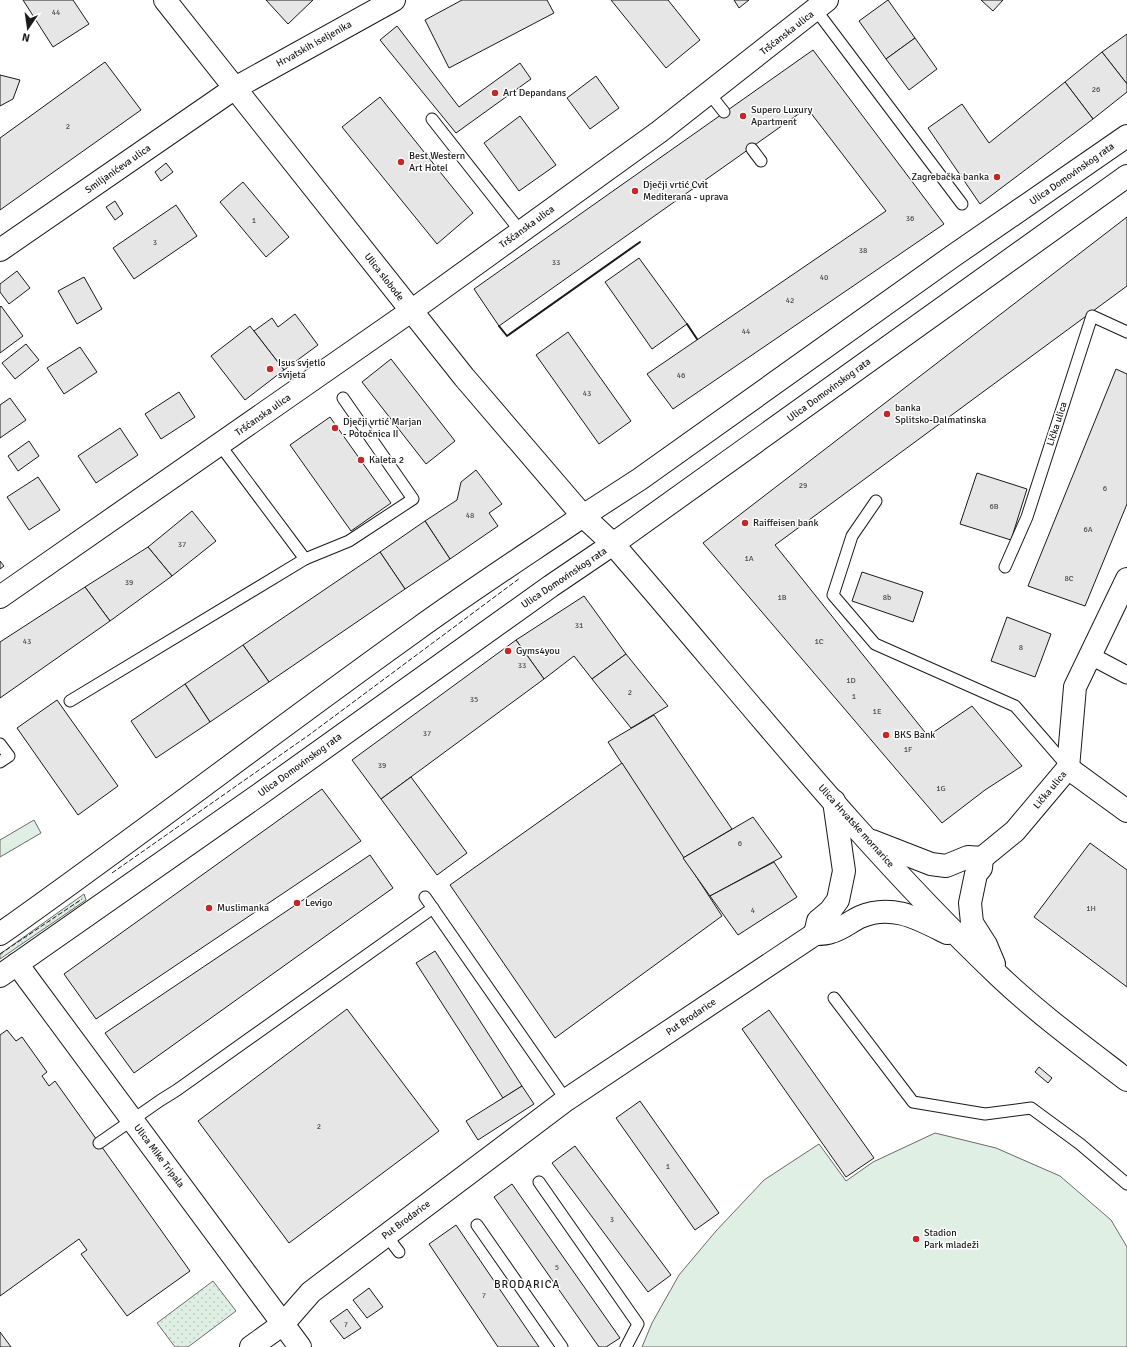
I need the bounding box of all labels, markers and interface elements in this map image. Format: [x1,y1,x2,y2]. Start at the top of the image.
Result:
house number: 44 [52,7,61,17]
north arrow [8,8,48,48]
street label: Tršćanska ulica [758,8,816,58]
street label: Hrvatskih iseljenika [274,18,354,70]
text: N [21,30,31,44]
house number: 26 [1092,84,1100,94]
place label: Art Depandans [503,87,567,99]
marker: Art Depandans [490,88,500,98]
place label: Supero Luxury Apartment [751,104,813,128]
marker: Supero Luxury Apartment [738,111,748,121]
house number: 2 [66,121,70,131]
street label: Ulica Domovinskog rata [1027,140,1117,208]
street label: Smiljanićeva ulica [83,142,153,196]
place label: Best Western Art Hotel [409,150,465,174]
marker: Best Western Art Hotel [396,157,406,167]
place label: Zagrebačka banka [912,171,989,183]
marker: Zagrebačka banka [992,172,1002,182]
place label: Dječji vrtić Cvit Mediterana - uprava [643,179,728,203]
marker: Dječji vrtić Cvit Mediterana - uprava [630,186,640,196]
street label: Tršćanska ulica [497,203,557,251]
house number: 36 [906,213,914,223]
house number: 1 [252,215,256,225]
house number: 3 [153,237,157,247]
house number: 38 [859,245,867,255]
street label: Ulica slobode [362,251,406,303]
house number: 33 [552,257,560,267]
house number: 40 [820,272,828,282]
house number: 42 [786,295,794,305]
house number: 44 [742,326,751,336]
street label: Ulica Domovinskog rata [785,356,873,424]
place label: Isus svjetlo svijeta [278,357,325,381]
marker: Isus svjetlo svijeta [265,364,275,374]
house number: 46 [677,370,685,380]
house number: 43 [583,388,591,398]
street label: Tršćanska ulica [233,391,293,439]
street label: Lička ulica [1044,400,1070,448]
place label: banka Splitsko-Dalmatinska [895,402,986,426]
marker: banka Splitsko-Dalmatinska [882,409,892,419]
place label: Dječji vrtić Marjan - Potočnica II [343,416,422,440]
marker: Dječji vrtić Marjan - Potočnica II [330,423,340,433]
place label: Kaleta 2 [369,454,404,466]
marker: Kaleta 2 [356,455,366,465]
house number: 29 [799,480,807,490]
house number: 6 [1103,483,1107,493]
house number: 6B [989,501,999,511]
house number: 48 [466,510,474,520]
place label: Raiffeisen bank [753,517,819,529]
marker: Raiffeisen bank [740,518,750,528]
house number: 6A [1083,524,1093,534]
house number: 37 [178,539,186,549]
street label: Ulica Domovinskog rata [519,545,609,611]
house number: 1A [744,553,754,563]
house number: 8C [1064,573,1074,583]
house number: 39 [125,577,133,587]
house number: 1B [777,592,787,602]
house number: 8b [883,592,891,602]
house number: 31 [575,620,583,630]
house number: 43 [23,636,31,646]
house number: 1C [814,636,824,646]
house number: 8 [1019,642,1023,652]
place label: Gyms4you [516,645,560,657]
marker: Gyms4you [503,646,513,656]
house number: 33 [518,660,526,670]
house number: 1D [846,675,856,685]
house number: 2 [628,687,632,697]
house number: 1 [852,691,856,701]
house number: 35 [470,694,478,704]
house number: 1E [873,706,882,716]
house number: 37 [423,728,431,738]
place label: BKS Bank [894,729,935,741]
marker: BKS Bank [881,730,891,740]
street label: Ulica Domovinskog rata [256,731,344,799]
house number: 1F [904,744,912,754]
house number: 39 [378,760,386,770]
street label: Lička ulica [1031,769,1069,811]
street label: Ulica Hrvatske mornarice [815,782,897,870]
house number: 1G [936,783,946,793]
house number: 6 [738,838,742,848]
place label: Levigo [305,897,332,909]
marker: Levigo [292,898,302,908]
place label: Muslimanka [217,902,269,914]
marker: Muslimanka [204,903,214,913]
house number: 1H [1086,903,1096,913]
house number: 4 [751,905,756,915]
street label: Put Brodarice [664,996,718,1038]
house number: 2 [317,1121,321,1131]
street label: Ulica Mike Tripala [131,1122,187,1190]
house number: 1 [666,1161,670,1171]
street label: Put Brodarice [379,1198,433,1242]
house number: 3 [610,1214,614,1224]
place label: Stadion Park mladeži [924,1227,979,1251]
marker: Stadion Park mladeži [911,1234,921,1244]
house number: 5 [555,1262,559,1272]
district label: BRODARICA [494,1278,560,1291]
house number: 7 [482,1290,486,1300]
house number: 7 [344,1319,348,1329]

